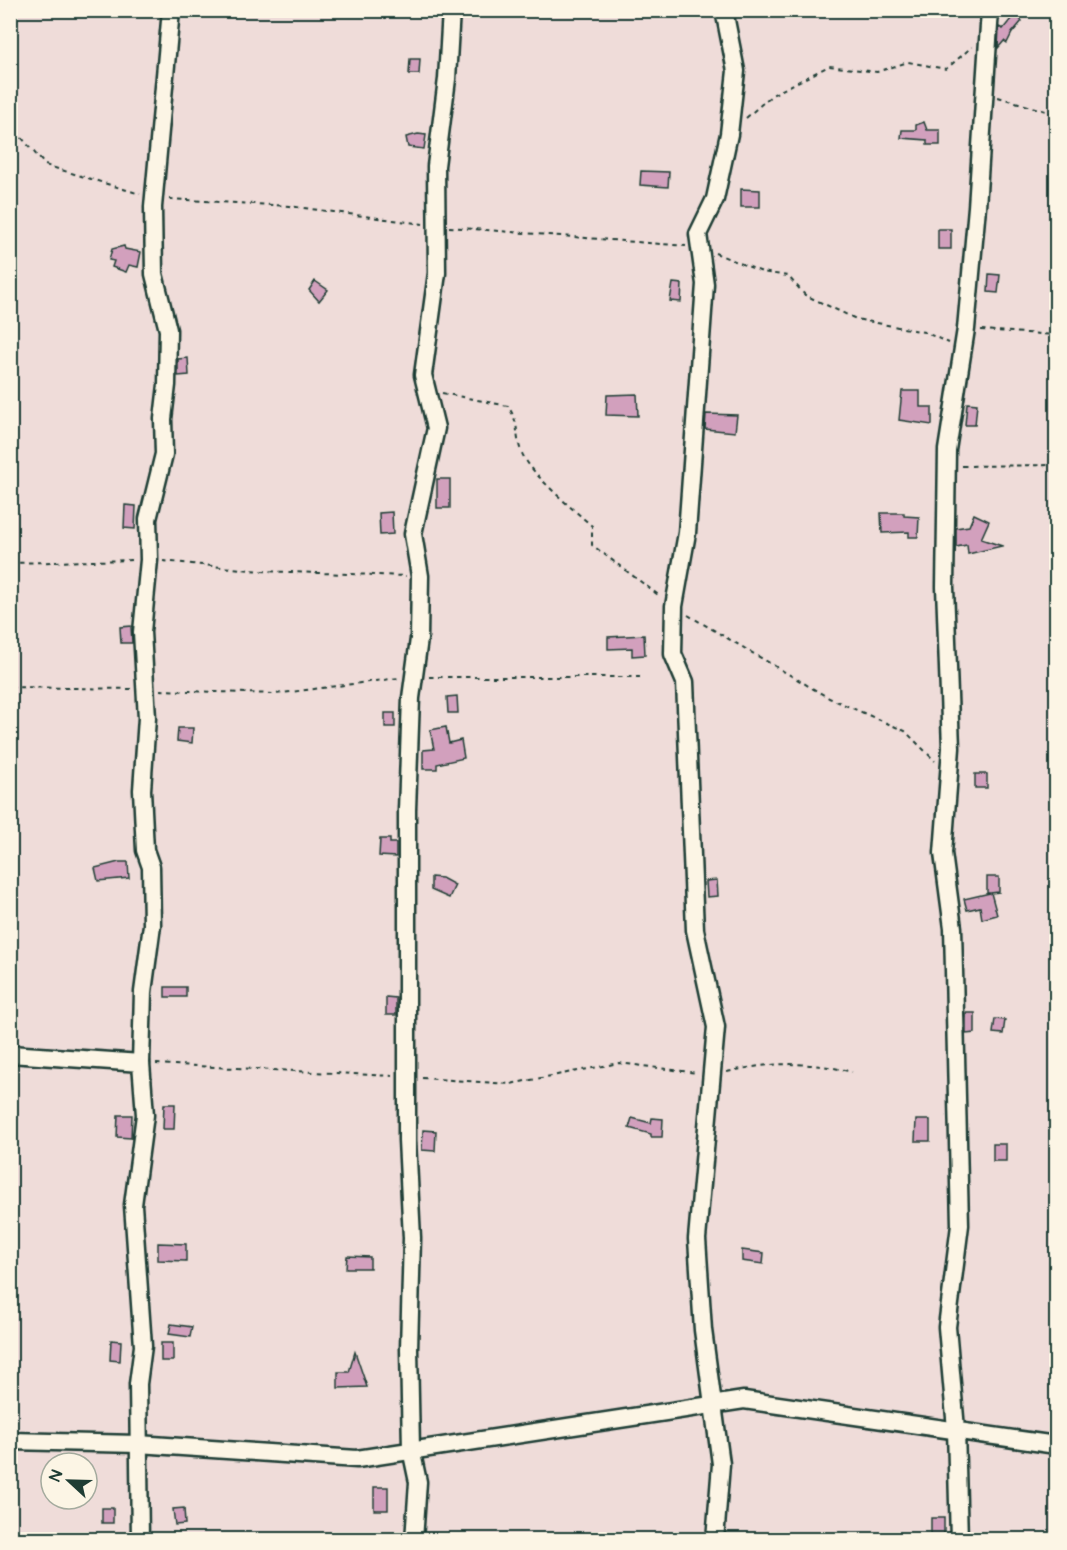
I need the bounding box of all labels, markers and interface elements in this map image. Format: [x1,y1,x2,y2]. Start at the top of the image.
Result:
north arrow [39,1451,99,1511]
text: N [44,1467,68,1485]

